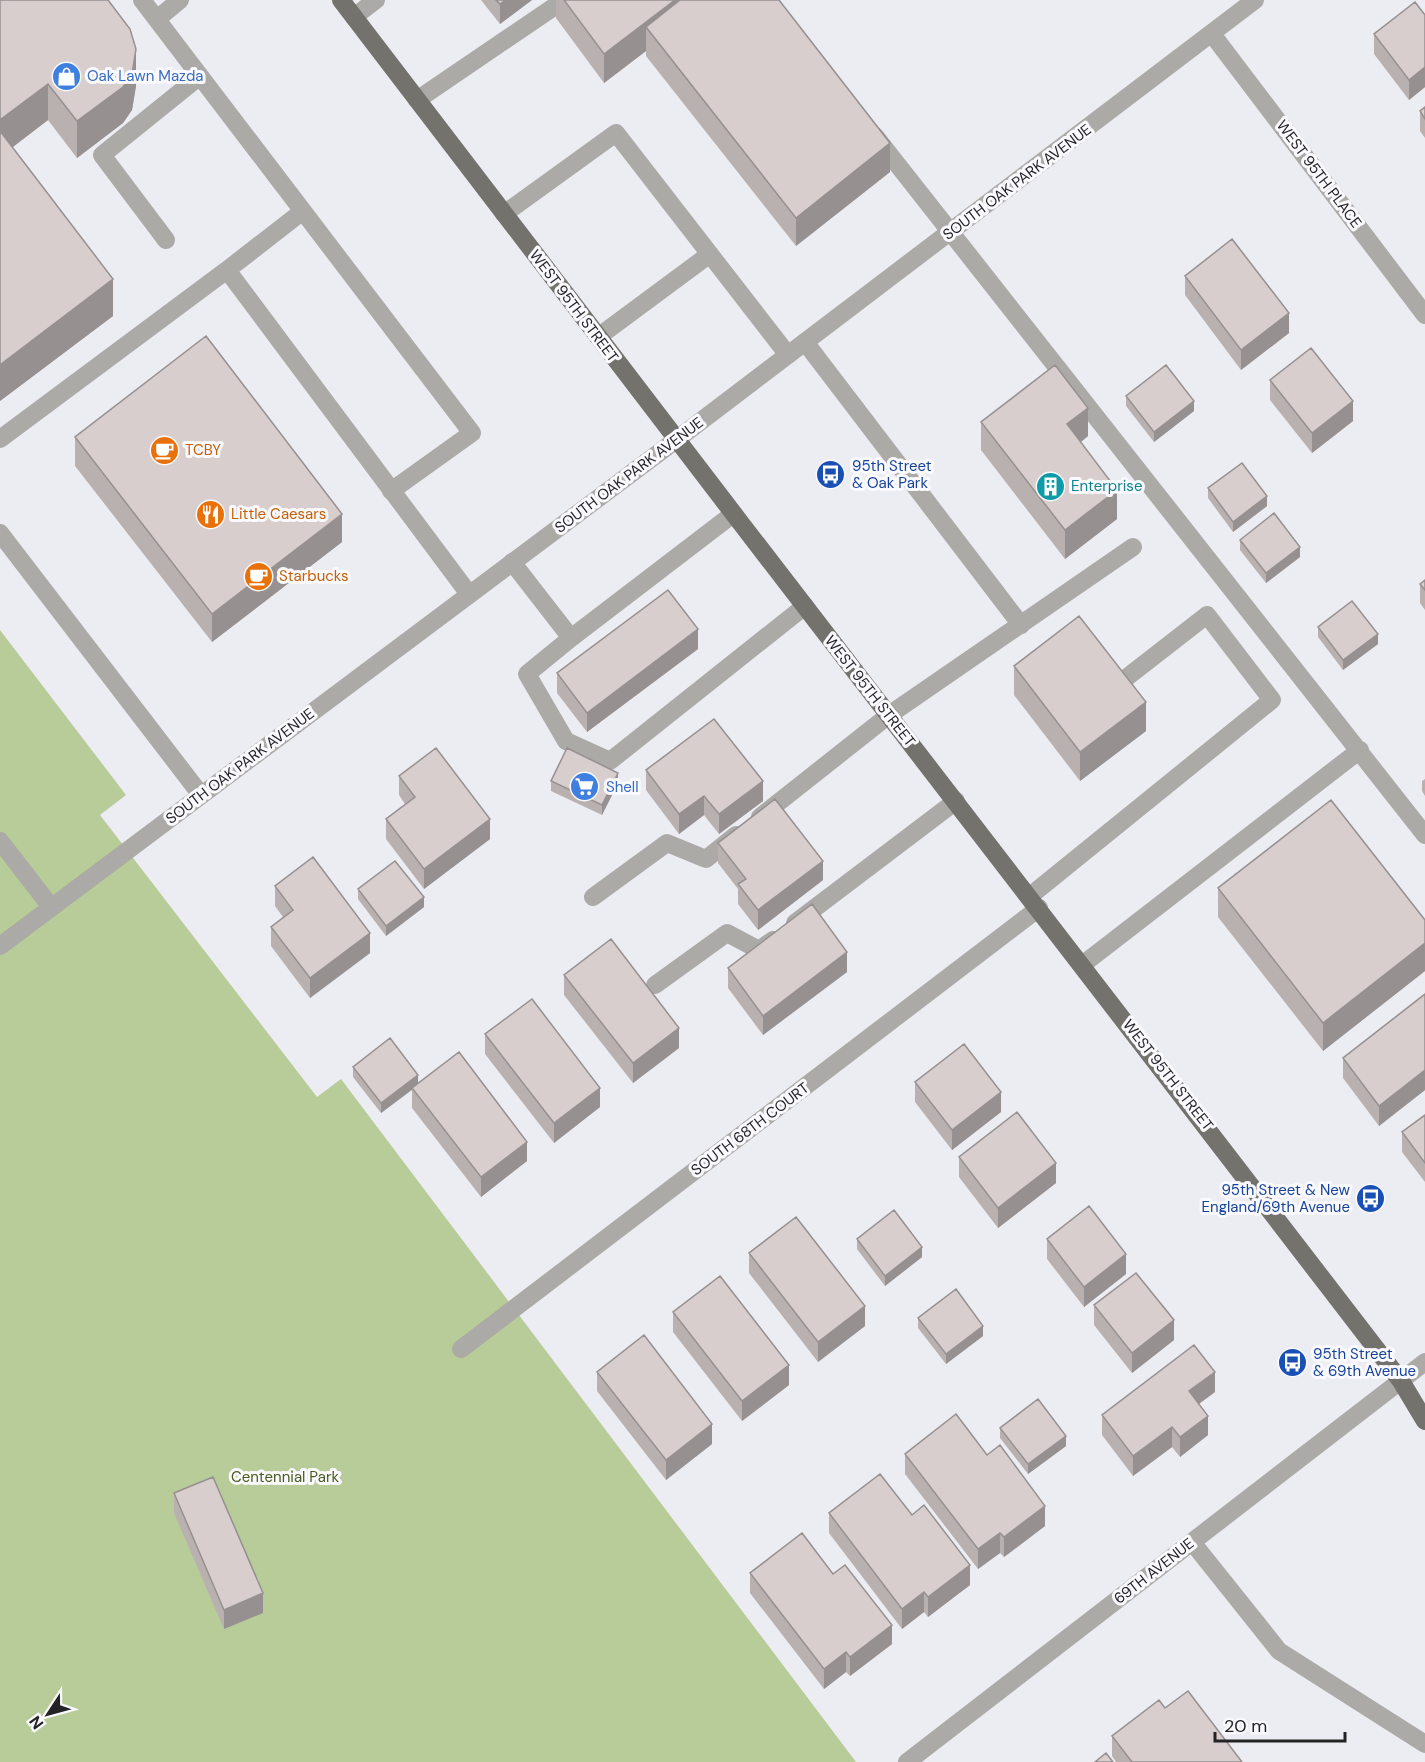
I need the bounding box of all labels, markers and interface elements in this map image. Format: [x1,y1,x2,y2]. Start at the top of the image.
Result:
shop icon: Oak Lawn Mazda [50,60,82,92]
place label: Oak Lawn Mazda [87,66,204,86]
street label: WEST 95TH PLACE [1272,116,1366,232]
street label: SOUTH OAK PARK AVENUE [939,120,1095,244]
street label: WEST 95TH STREET [525,246,623,366]
street label: SOUTH OAK PARK AVENUE [551,413,707,537]
cafe icon: TCBY [148,434,180,466]
place label: TCBY [185,440,221,460]
place label: 95th Street & Oak Park [852,456,932,493]
bus stop icon: 95th Street & Oak Park [815,459,847,491]
building icon: Enterprise [1034,470,1066,502]
place label: Enterprise [1071,476,1142,496]
restaurant icon: Little Caesars [194,498,226,530]
place label: Little Caesars [231,504,326,524]
cafe icon: Starbucks [242,560,274,592]
place label: Starbucks [279,566,349,586]
street label: WEST 95TH STREET [820,631,920,751]
street label: SOUTH OAK PARK AVENUE [162,704,318,828]
supermarket icon: Shell [569,771,601,803]
place label: Shell [606,777,639,797]
street label: WEST 95TH STREET [1118,1015,1218,1135]
street label: SOUTH 68TH COURT [687,1078,813,1180]
place label: 95th Street & New England/69th Avenue [1202,1180,1351,1217]
bus stop icon: 95th Street & New England/69th Avenue [1355,1183,1387,1215]
place label: 95th Street & 69th Avenue [1313,1344,1416,1381]
bus stop icon: 95th Street & 69th Avenue [1276,1347,1308,1379]
park label: Centennial Park [231,1467,339,1487]
street label: 69TH AVENUE [1110,1533,1198,1609]
north arrow [18,1684,78,1744]
scale bar [1215,1705,1346,1743]
text: N [24,1712,48,1733]
text: 20 m [1224,1714,1267,1738]

